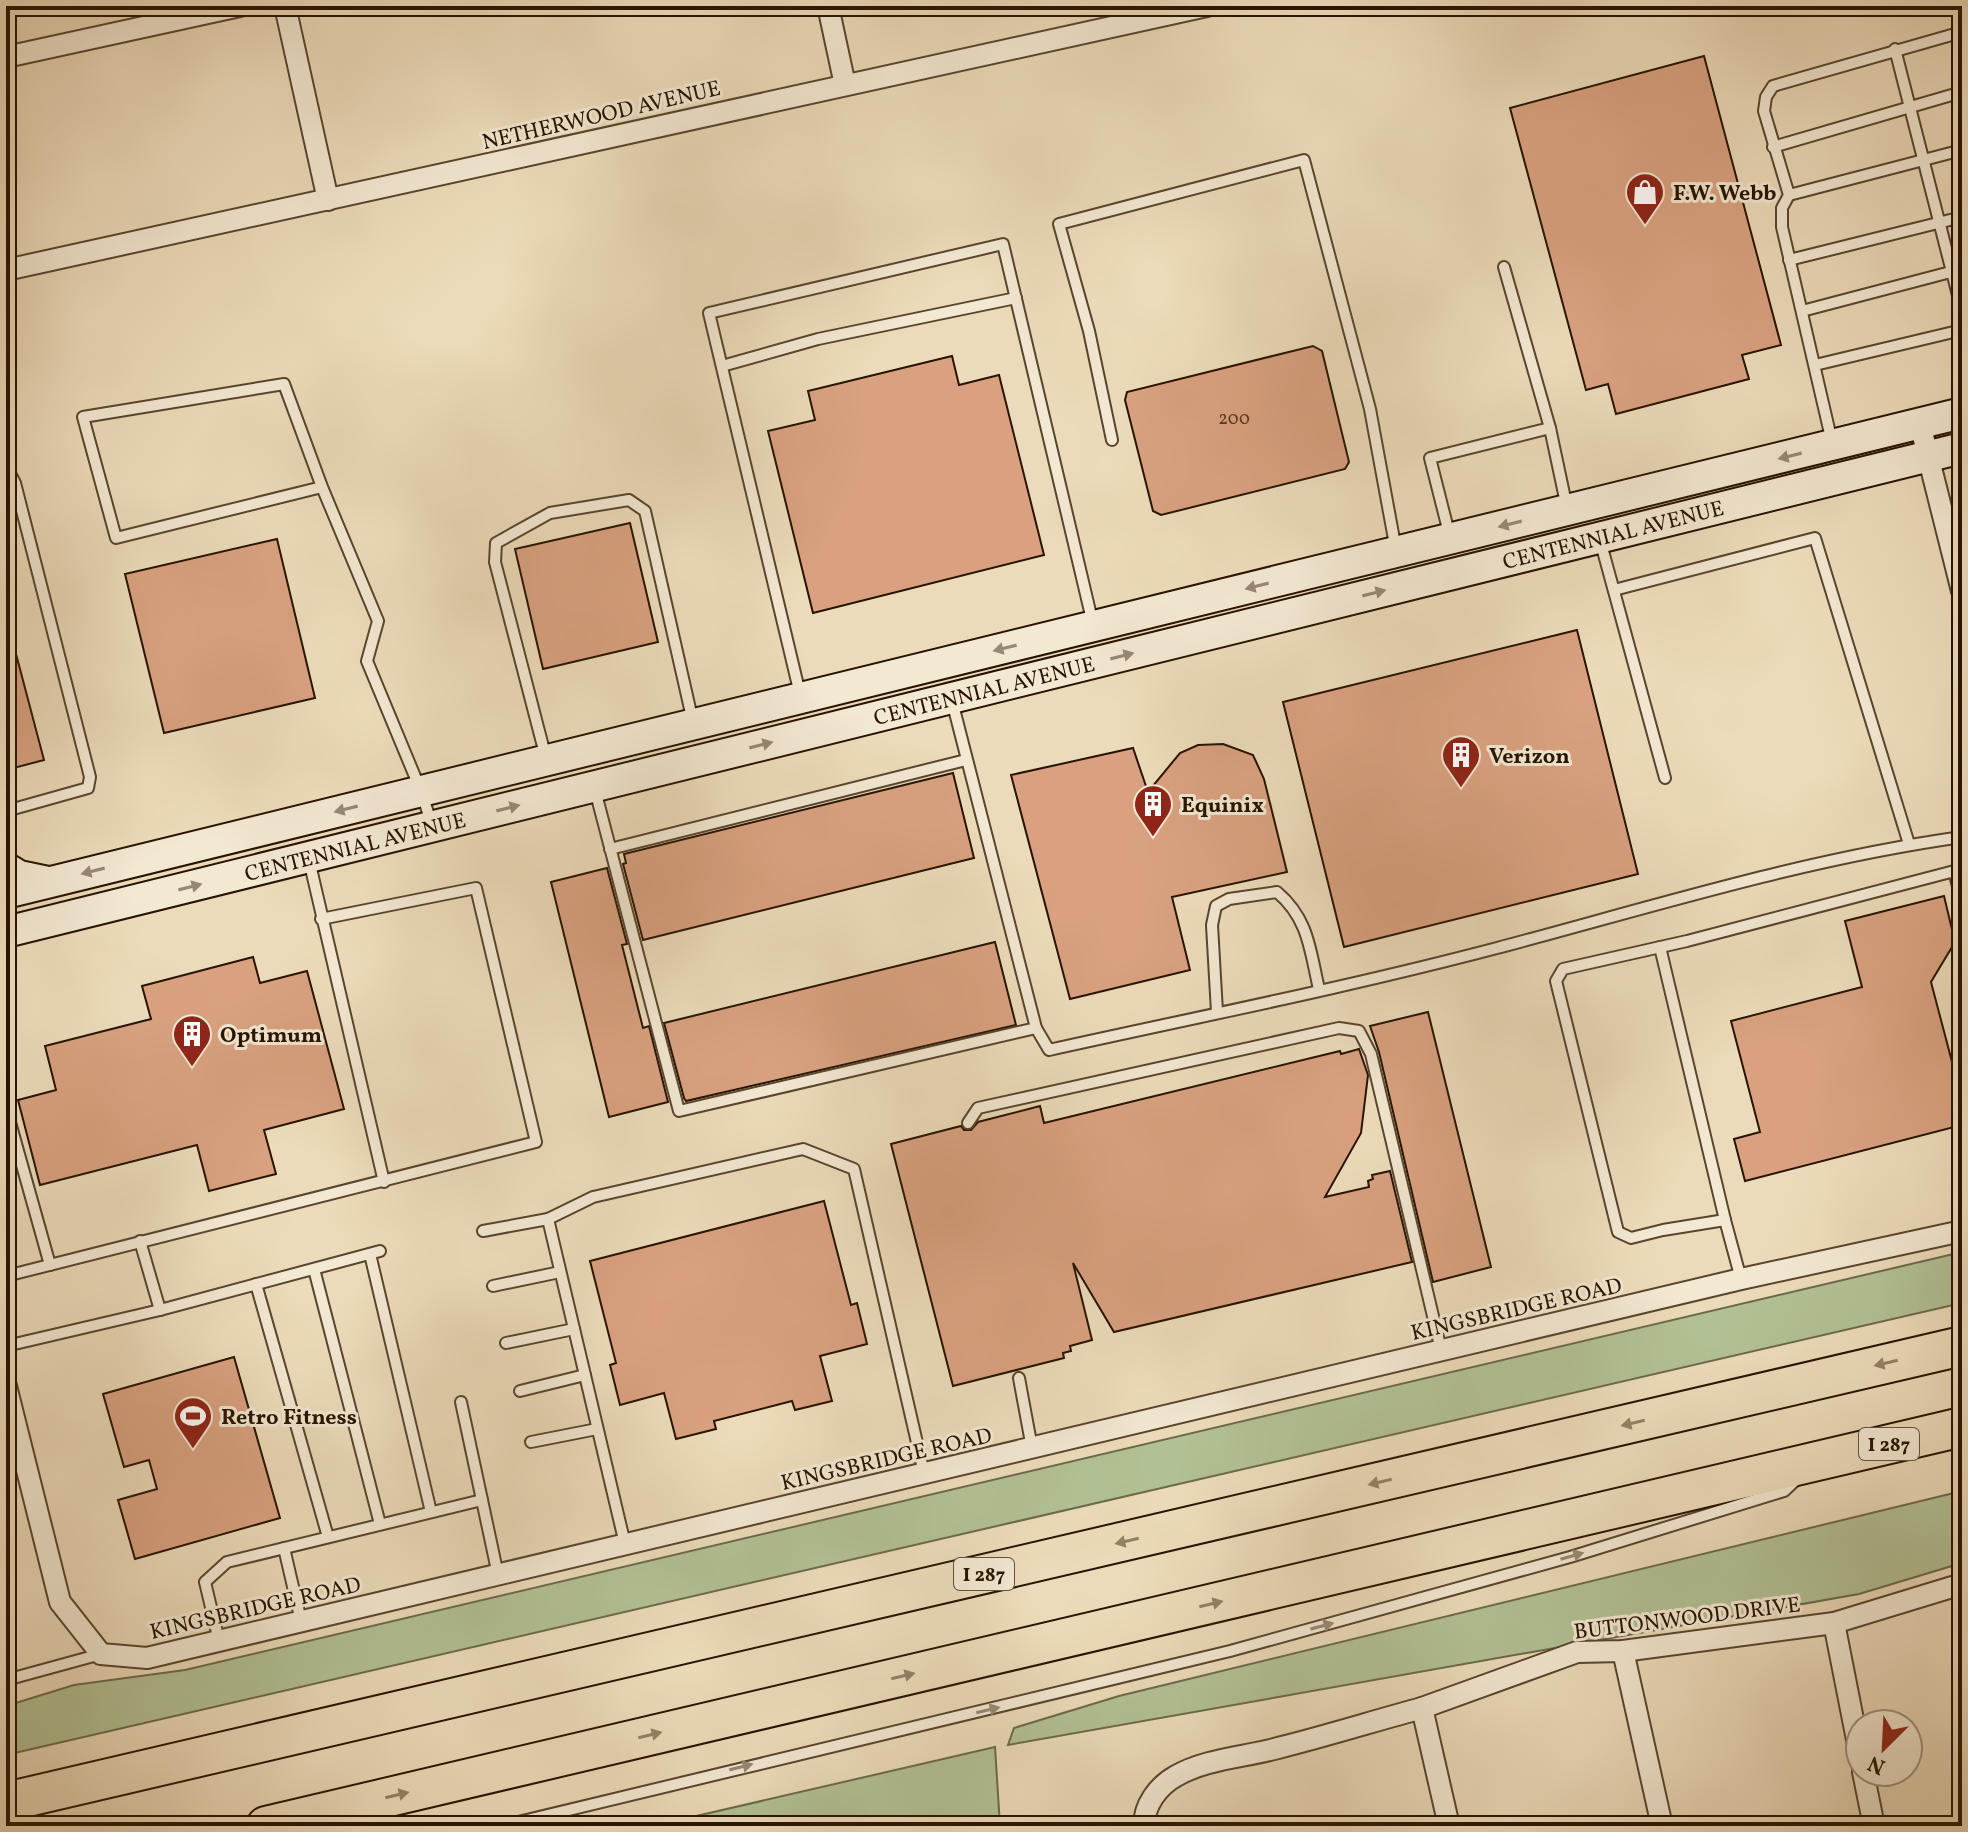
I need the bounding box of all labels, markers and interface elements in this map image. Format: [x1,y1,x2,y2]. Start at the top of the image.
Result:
street label: NETHERWOOD AVENUE [479,74,724,159]
shop icon: F.W. Webb [1624,171,1666,226]
place label: F.W. Webb [1673,179,1777,210]
house number: 200 [1218,407,1250,432]
one-way arrow [1777,450,1802,462]
street label: CENTENNIAL AVENUE [1500,494,1727,579]
one-way arrow [1497,518,1522,531]
one-way arrow [1245,580,1270,593]
one-way arrow [1362,587,1387,599]
one-way arrow [992,642,1017,654]
one-way arrow [1109,649,1134,662]
street label: CENTENNIAL AVENUE [871,650,1098,735]
building icon: Verizon [1440,734,1482,789]
one-way arrow [748,739,773,751]
place label: Verizon [1489,742,1570,773]
building icon: Equinix [1132,783,1174,838]
place label: Equinix [1181,791,1264,822]
one-way arrow [496,801,521,814]
one-way arrow [333,803,358,816]
street label: CENTENNIAL AVENUE [242,806,469,891]
one-way arrow [81,865,106,878]
one-way arrow [178,880,203,892]
building icon: Optimum [171,1013,213,1068]
place label: Optimum [220,1021,322,1052]
street label: KINGSBRIDGE ROAD [1408,1271,1625,1350]
one-way arrow [1873,1358,1898,1370]
sports icon: Retro Fitness [172,1395,214,1450]
place label: Retro Fitness [221,1403,357,1434]
one-way arrow [1620,1417,1645,1430]
street label: KINGSBRIDGE ROAD [778,1421,995,1500]
road number: I 287 [1859,1428,1919,1460]
one-way arrow [1367,1476,1392,1489]
one-way arrow [1114,1535,1139,1548]
one-way arrow [1560,1549,1584,1562]
road number: I 287 [954,1558,1014,1590]
street label: KINGSBRIDGE ROAD [147,1570,364,1649]
street label: BUTTONWOOD DRIVE [1572,1590,1802,1649]
one-way arrow [1198,1597,1223,1609]
one-way arrow [1309,1620,1334,1632]
one-way arrow [891,1669,916,1682]
one-way arrow [976,1703,1001,1716]
north arrow [1844,1708,1924,1788]
one-way arrow [638,1729,663,1741]
text: N [1863,1747,1890,1781]
one-way arrow [729,1760,754,1773]
one-way arrow [384,1788,409,1801]

